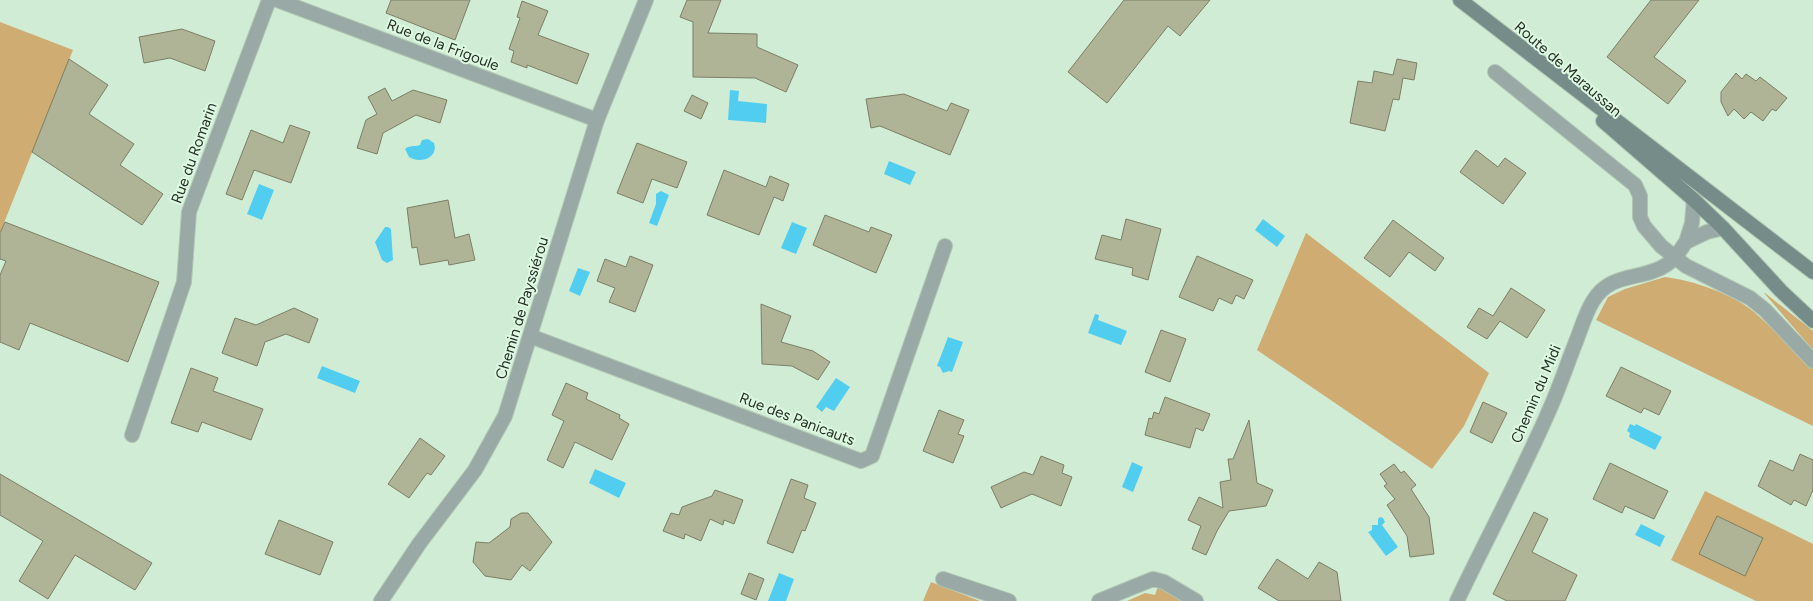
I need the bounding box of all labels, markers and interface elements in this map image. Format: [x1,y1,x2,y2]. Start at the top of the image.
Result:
street label: Rue de la Frigoule [384,15,502,75]
street label: Route de Maraussan [1511,18,1625,120]
street label: Rue du Romarin [167,100,221,206]
street label: Chemin de Payssiérou [492,235,552,381]
street label: Chemin du Midi [1507,342,1565,446]
street label: Rue des Panicauts [737,389,857,449]

